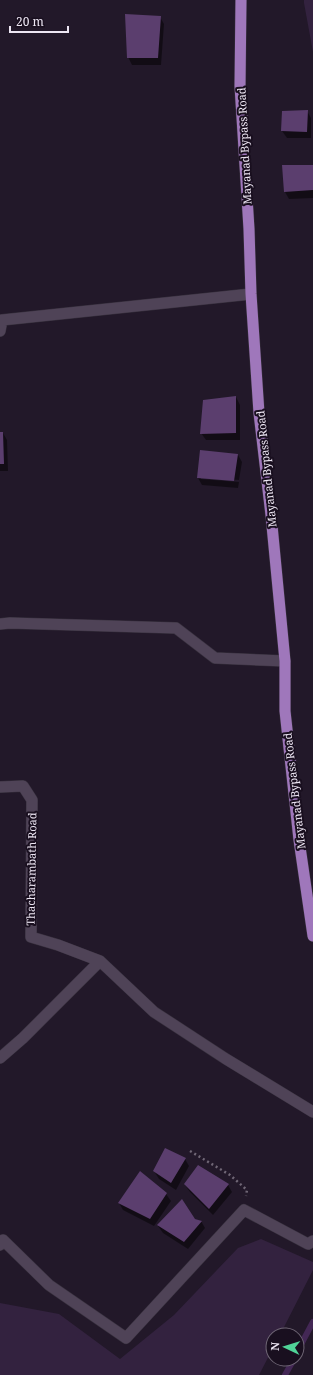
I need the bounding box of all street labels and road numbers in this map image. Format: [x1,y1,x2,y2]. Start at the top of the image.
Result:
street label: Mayanad Bypass Road [233,87,255,205]
street label: Mayanad Bypass Road [252,410,280,528]
street label: Mayanad Bypass Road [279,732,309,850]
street label: Thacharambath Road [23,812,39,926]

